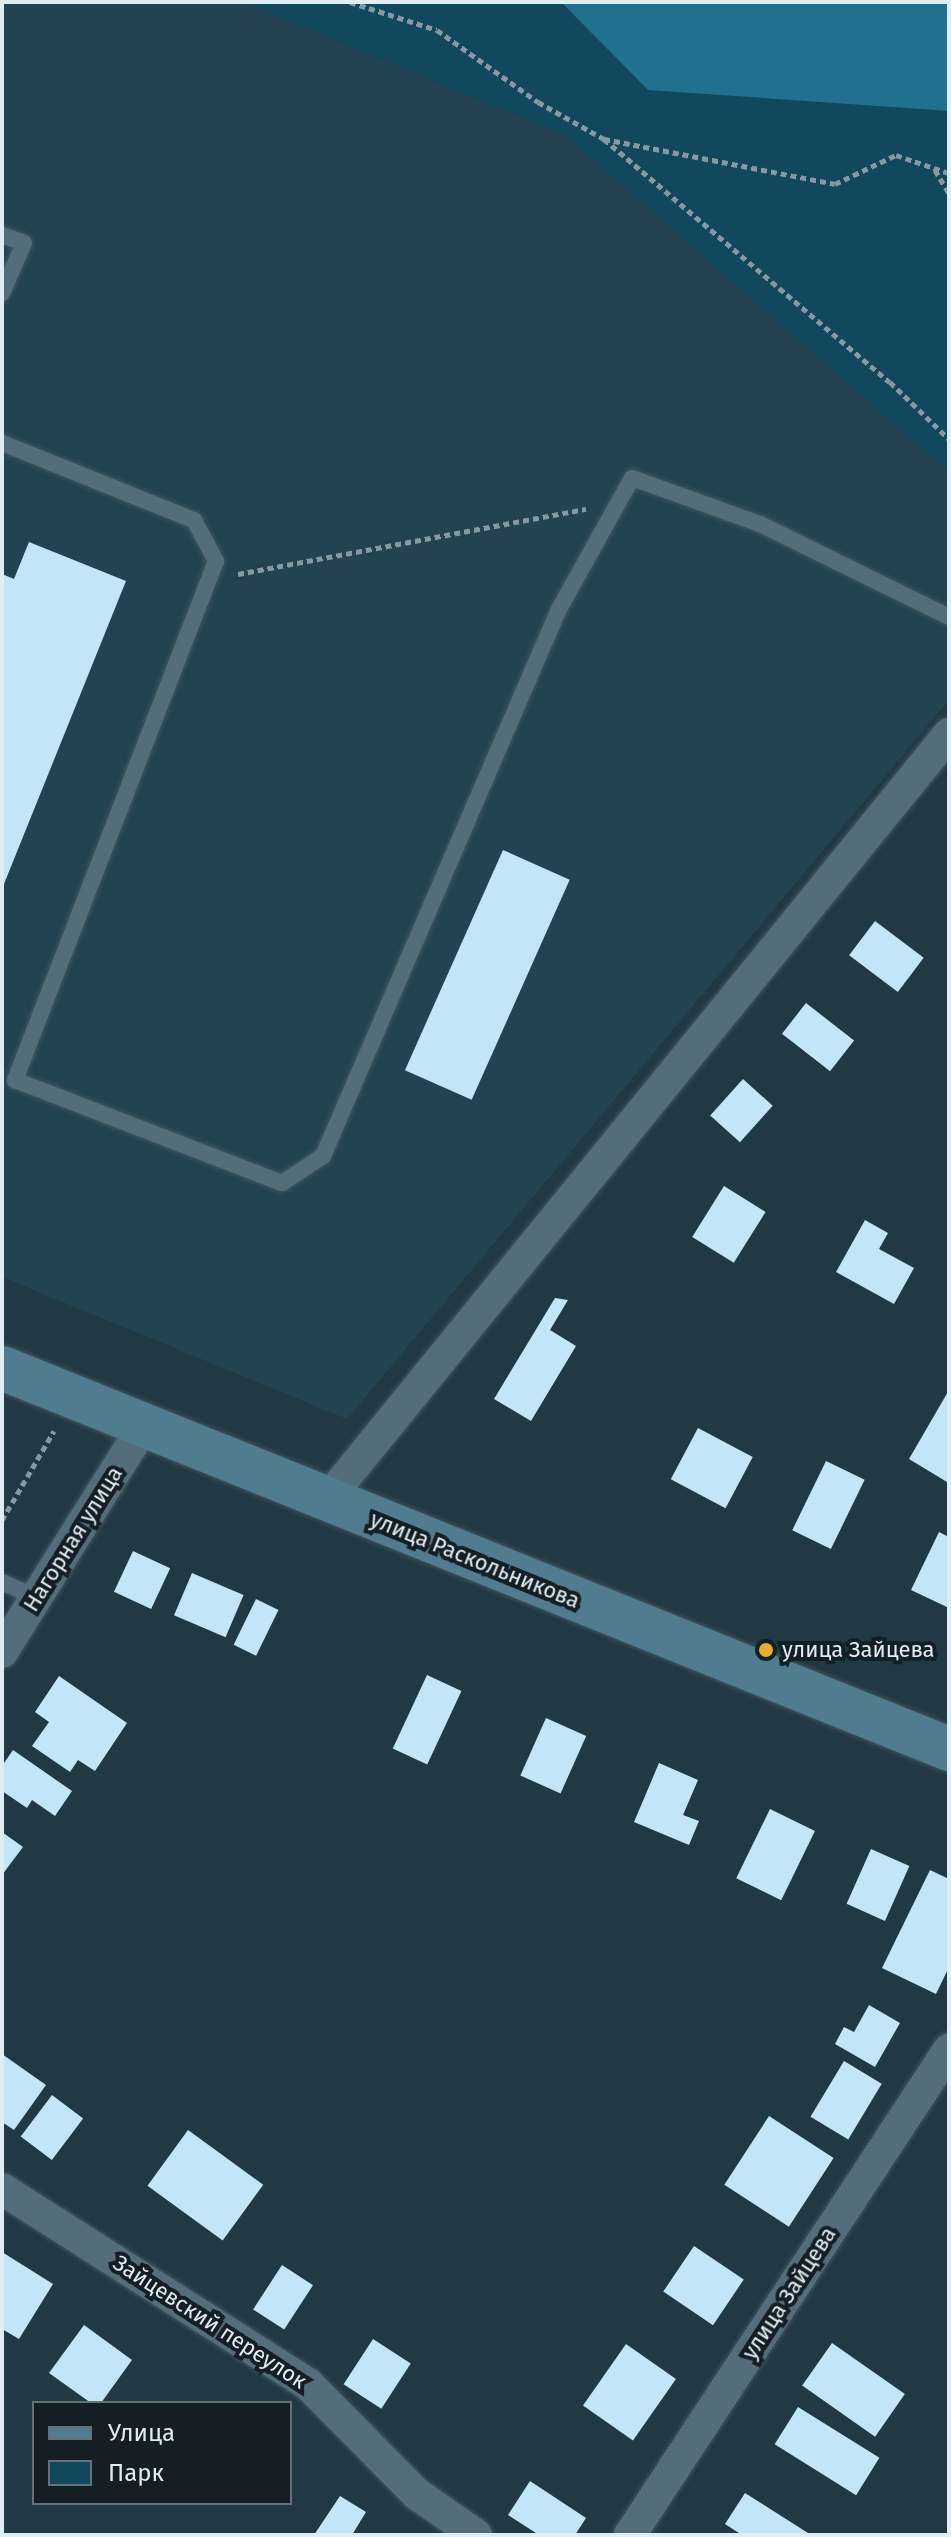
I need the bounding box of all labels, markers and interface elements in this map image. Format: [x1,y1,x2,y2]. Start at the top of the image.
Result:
street label: Нагорная улица [18,1462,128,1616]
street label: улица Раскольникова [366,1506,584,1614]
place label: улица Зайцева [782,1637,935,1663]
marker: улица Зайцева [757,1641,775,1659]
street label: улица Зайцева [736,2222,842,2364]
street label: Зайцевский переулок [108,2250,312,2394]
legend [32,2401,292,2505]
text: Улица [108,2419,175,2447]
text: Парк [108,2459,164,2487]

